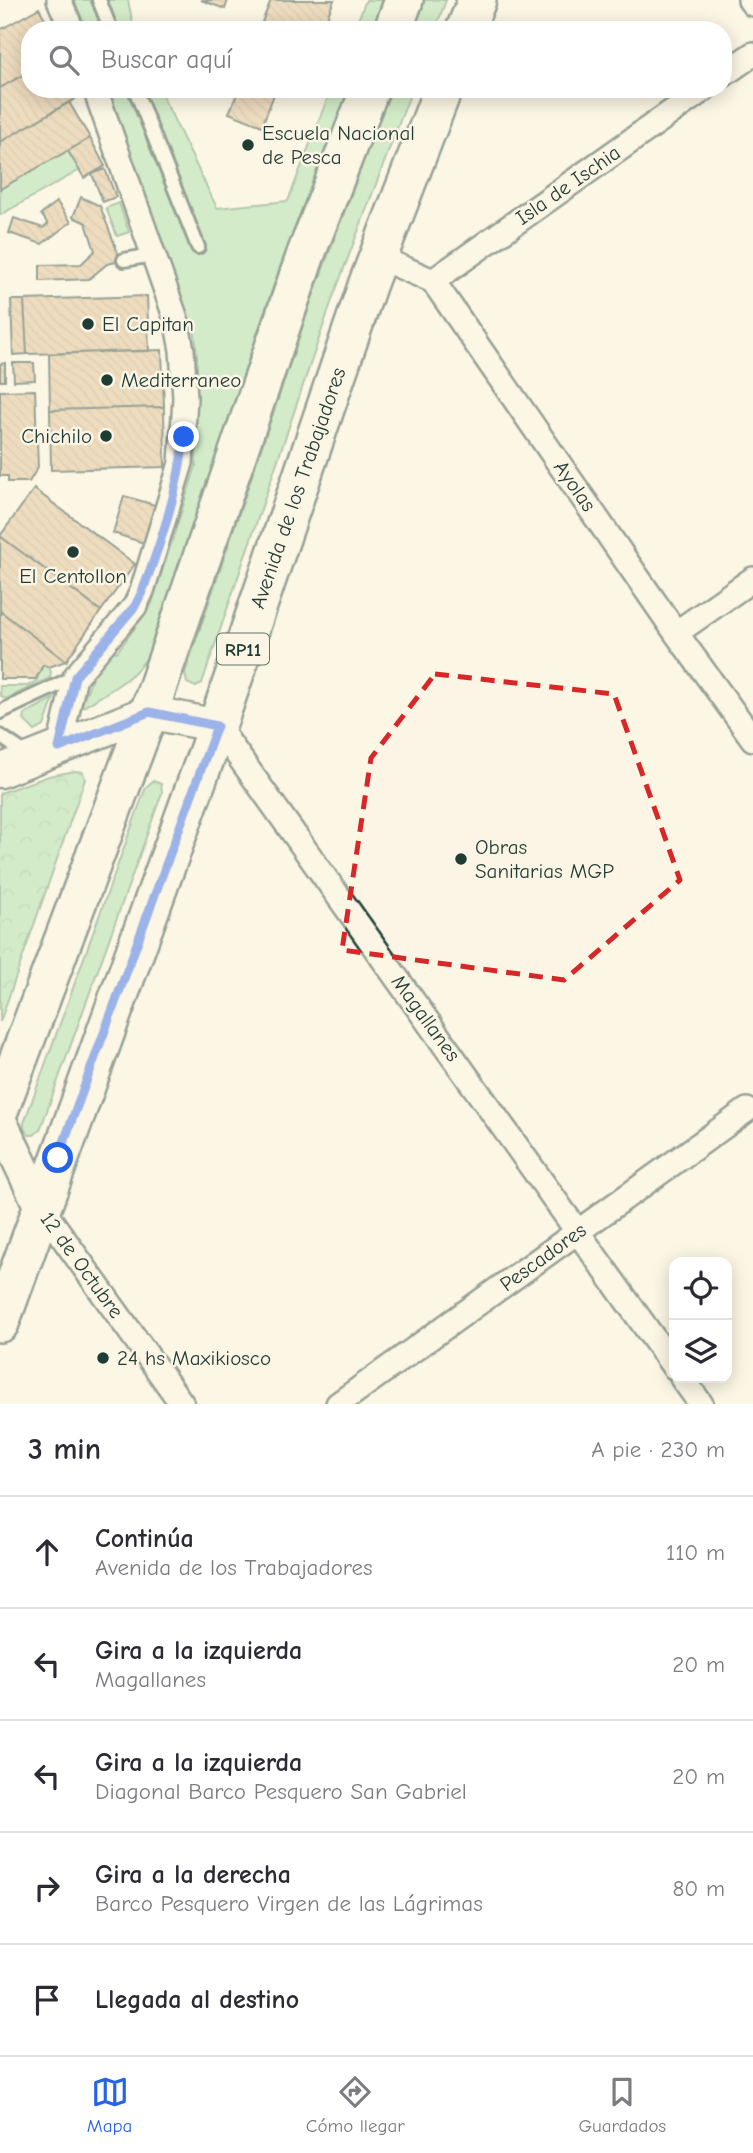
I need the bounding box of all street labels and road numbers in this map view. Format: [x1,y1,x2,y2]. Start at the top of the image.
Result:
street label: Isla de Ischia [511,140,625,230]
street label: Avenida de los Trabajadores [245,364,351,612]
street label: Ayolas [549,456,601,516]
road number: RP11 [217,634,269,664]
street label: Magallanes [387,970,465,1066]
street label: 12 de Octubre [36,1207,128,1323]
street label: Pescadores [495,1218,591,1296]

